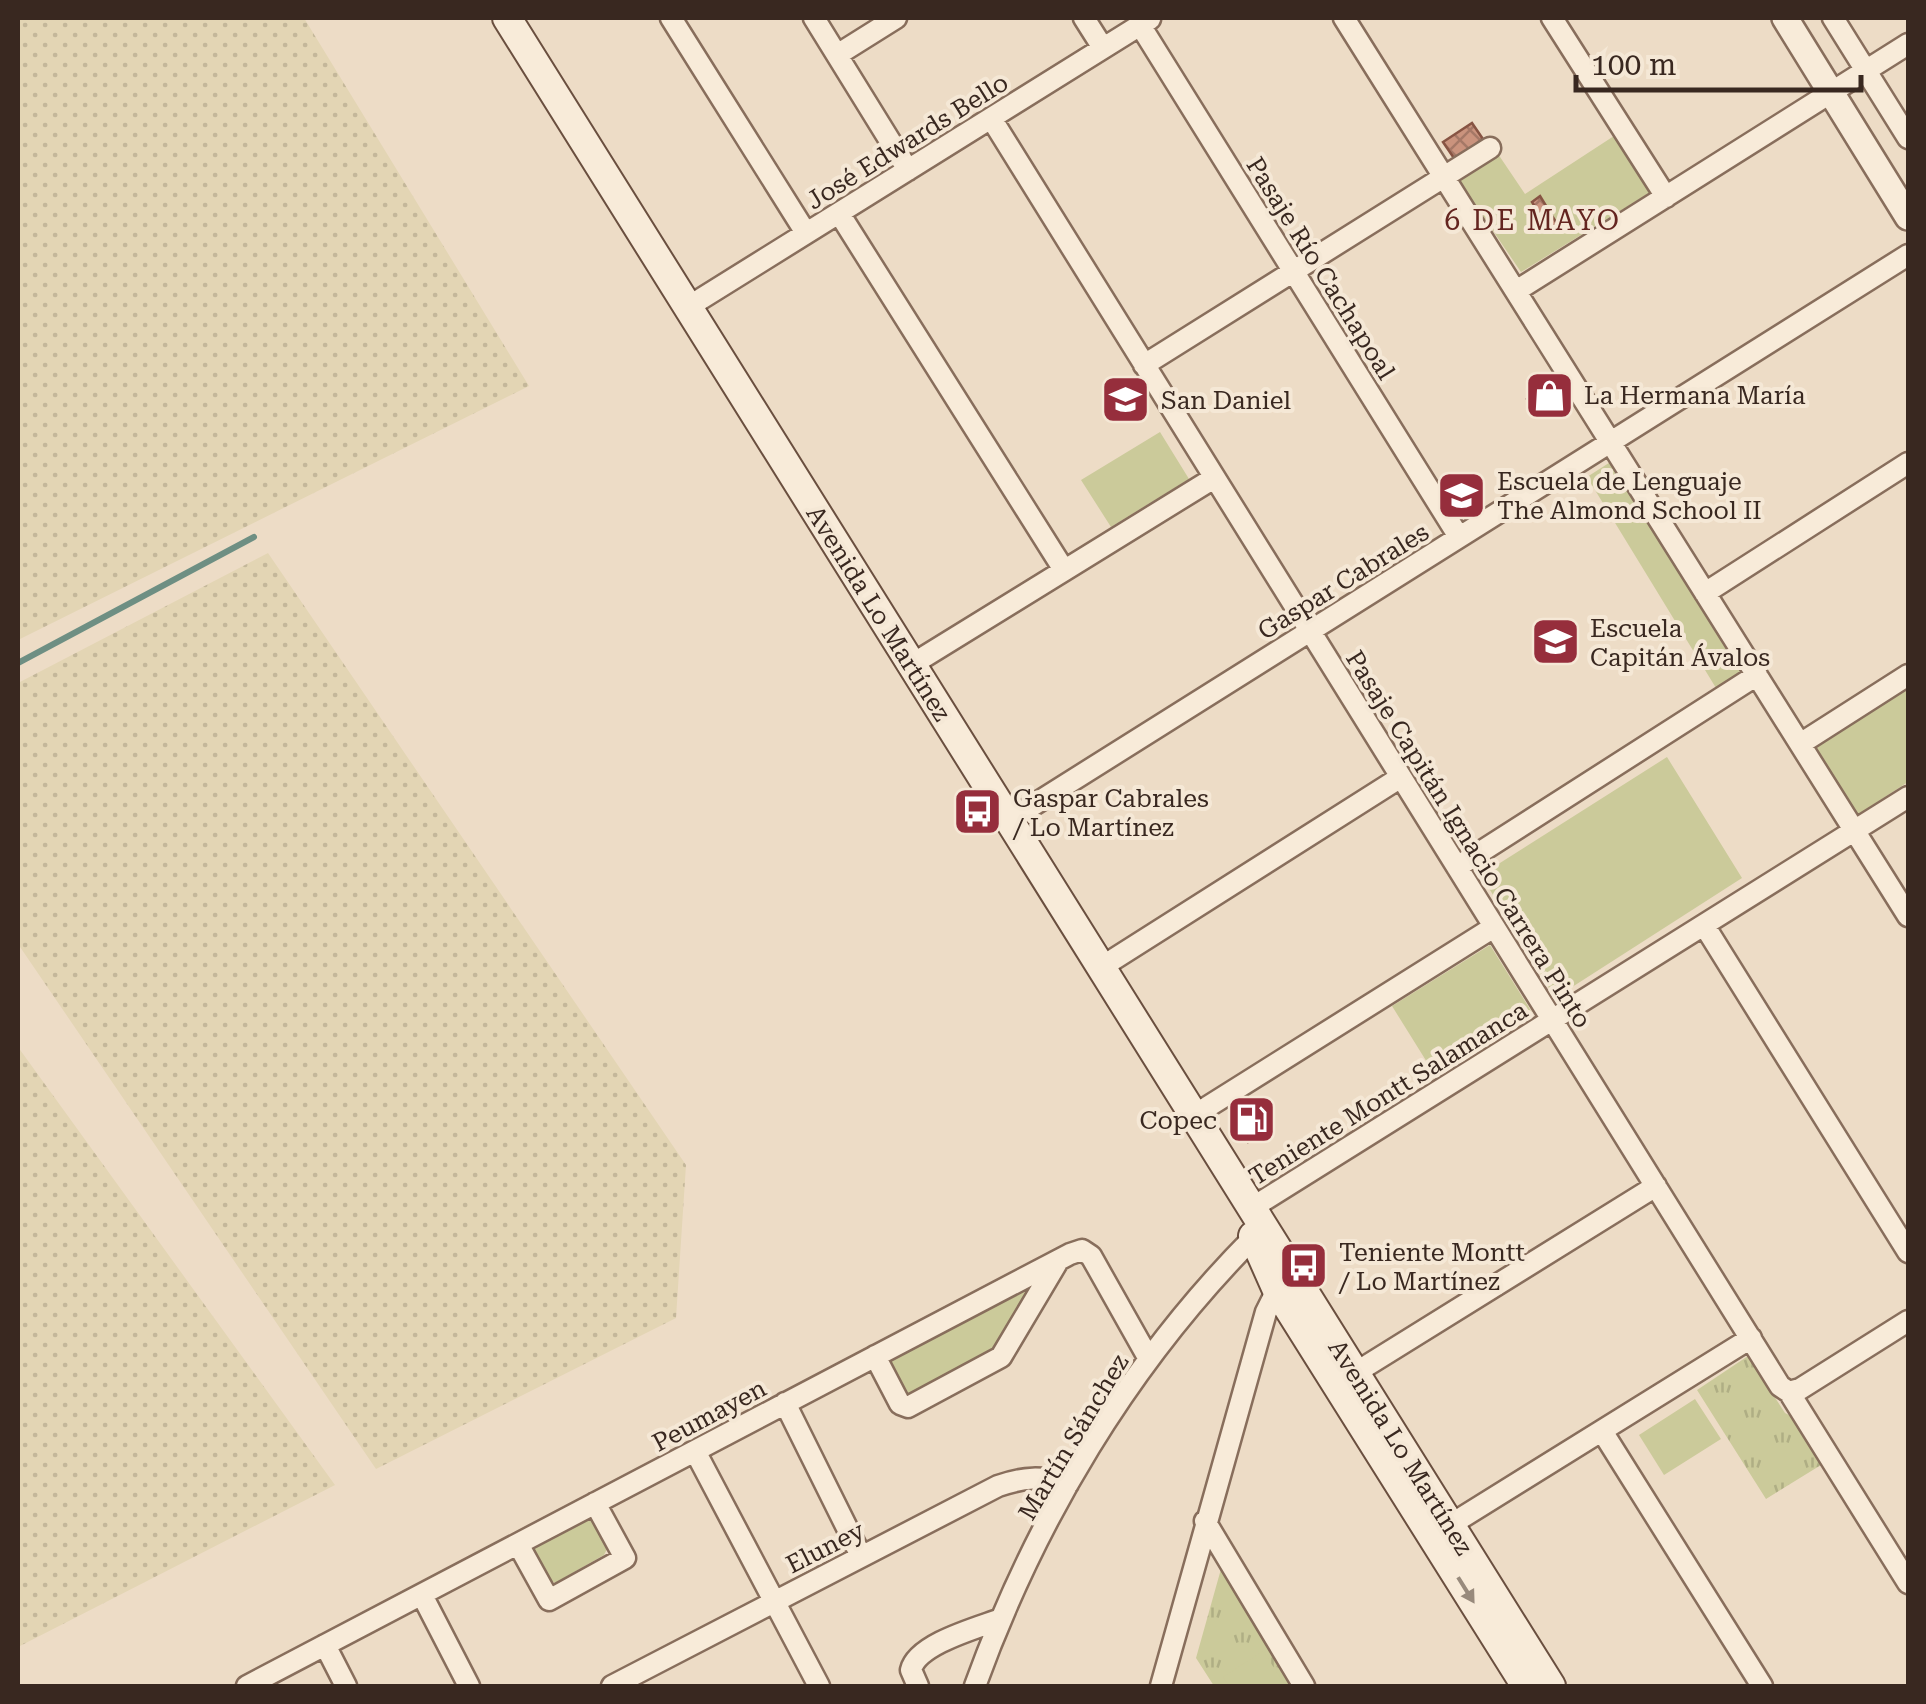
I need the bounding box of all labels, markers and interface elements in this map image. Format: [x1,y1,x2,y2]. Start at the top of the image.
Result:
scale bar [1576,30,1861,92]
text: 100 m [1591,47,1676,82]
street label: José Edwards Bello [801,68,1013,215]
street label: Pasaje Río Cachapoal [1240,152,1401,385]
district label: 6 DE MAYO [1444,204,1622,237]
shop icon: La Hermana María [1523,369,1575,421]
school or university icon: San Daniel [1100,374,1152,426]
place label: La Hermana María [1584,381,1806,410]
place label: San Daniel [1161,386,1291,415]
place label: Escuela de Lenguaje The Almond School II [1497,467,1762,525]
school or university icon: Escuela de Lenguaje The Almond School II [1436,469,1488,521]
street label: Avenida Lo Martínez [800,500,957,726]
street label: Gaspar Cabrales [1253,517,1434,646]
place label: Escuela Capitán Ávalos [1590,614,1770,672]
school or university icon: Escuela Capitán Ávalos [1529,616,1581,668]
street label: Pasaje Capitán Ignacio Carrera Pinto [1340,645,1597,1033]
place label: Gaspar Cabrales / Lo Martínez [1012,784,1209,842]
bus stop icon: Gaspar Cabrales / Lo Martínez [952,786,1004,838]
street label: Teniente Montt Salamanca [1244,995,1533,1191]
fuel station icon: Copec [1226,1094,1278,1146]
place label: Copec [1139,1106,1217,1135]
place label: Teniente Montt / Lo Martínez [1338,1238,1525,1296]
bus stop icon: Teniente Montt / Lo Martínez [1278,1240,1330,1292]
street label: Avenida Lo Martínez [1322,1334,1479,1560]
street label: Martín Sánchez [1012,1349,1134,1525]
street label: Peumayen [647,1373,771,1458]
street label: Eluney [781,1515,869,1579]
one-way arrow [1457,1576,1474,1604]

